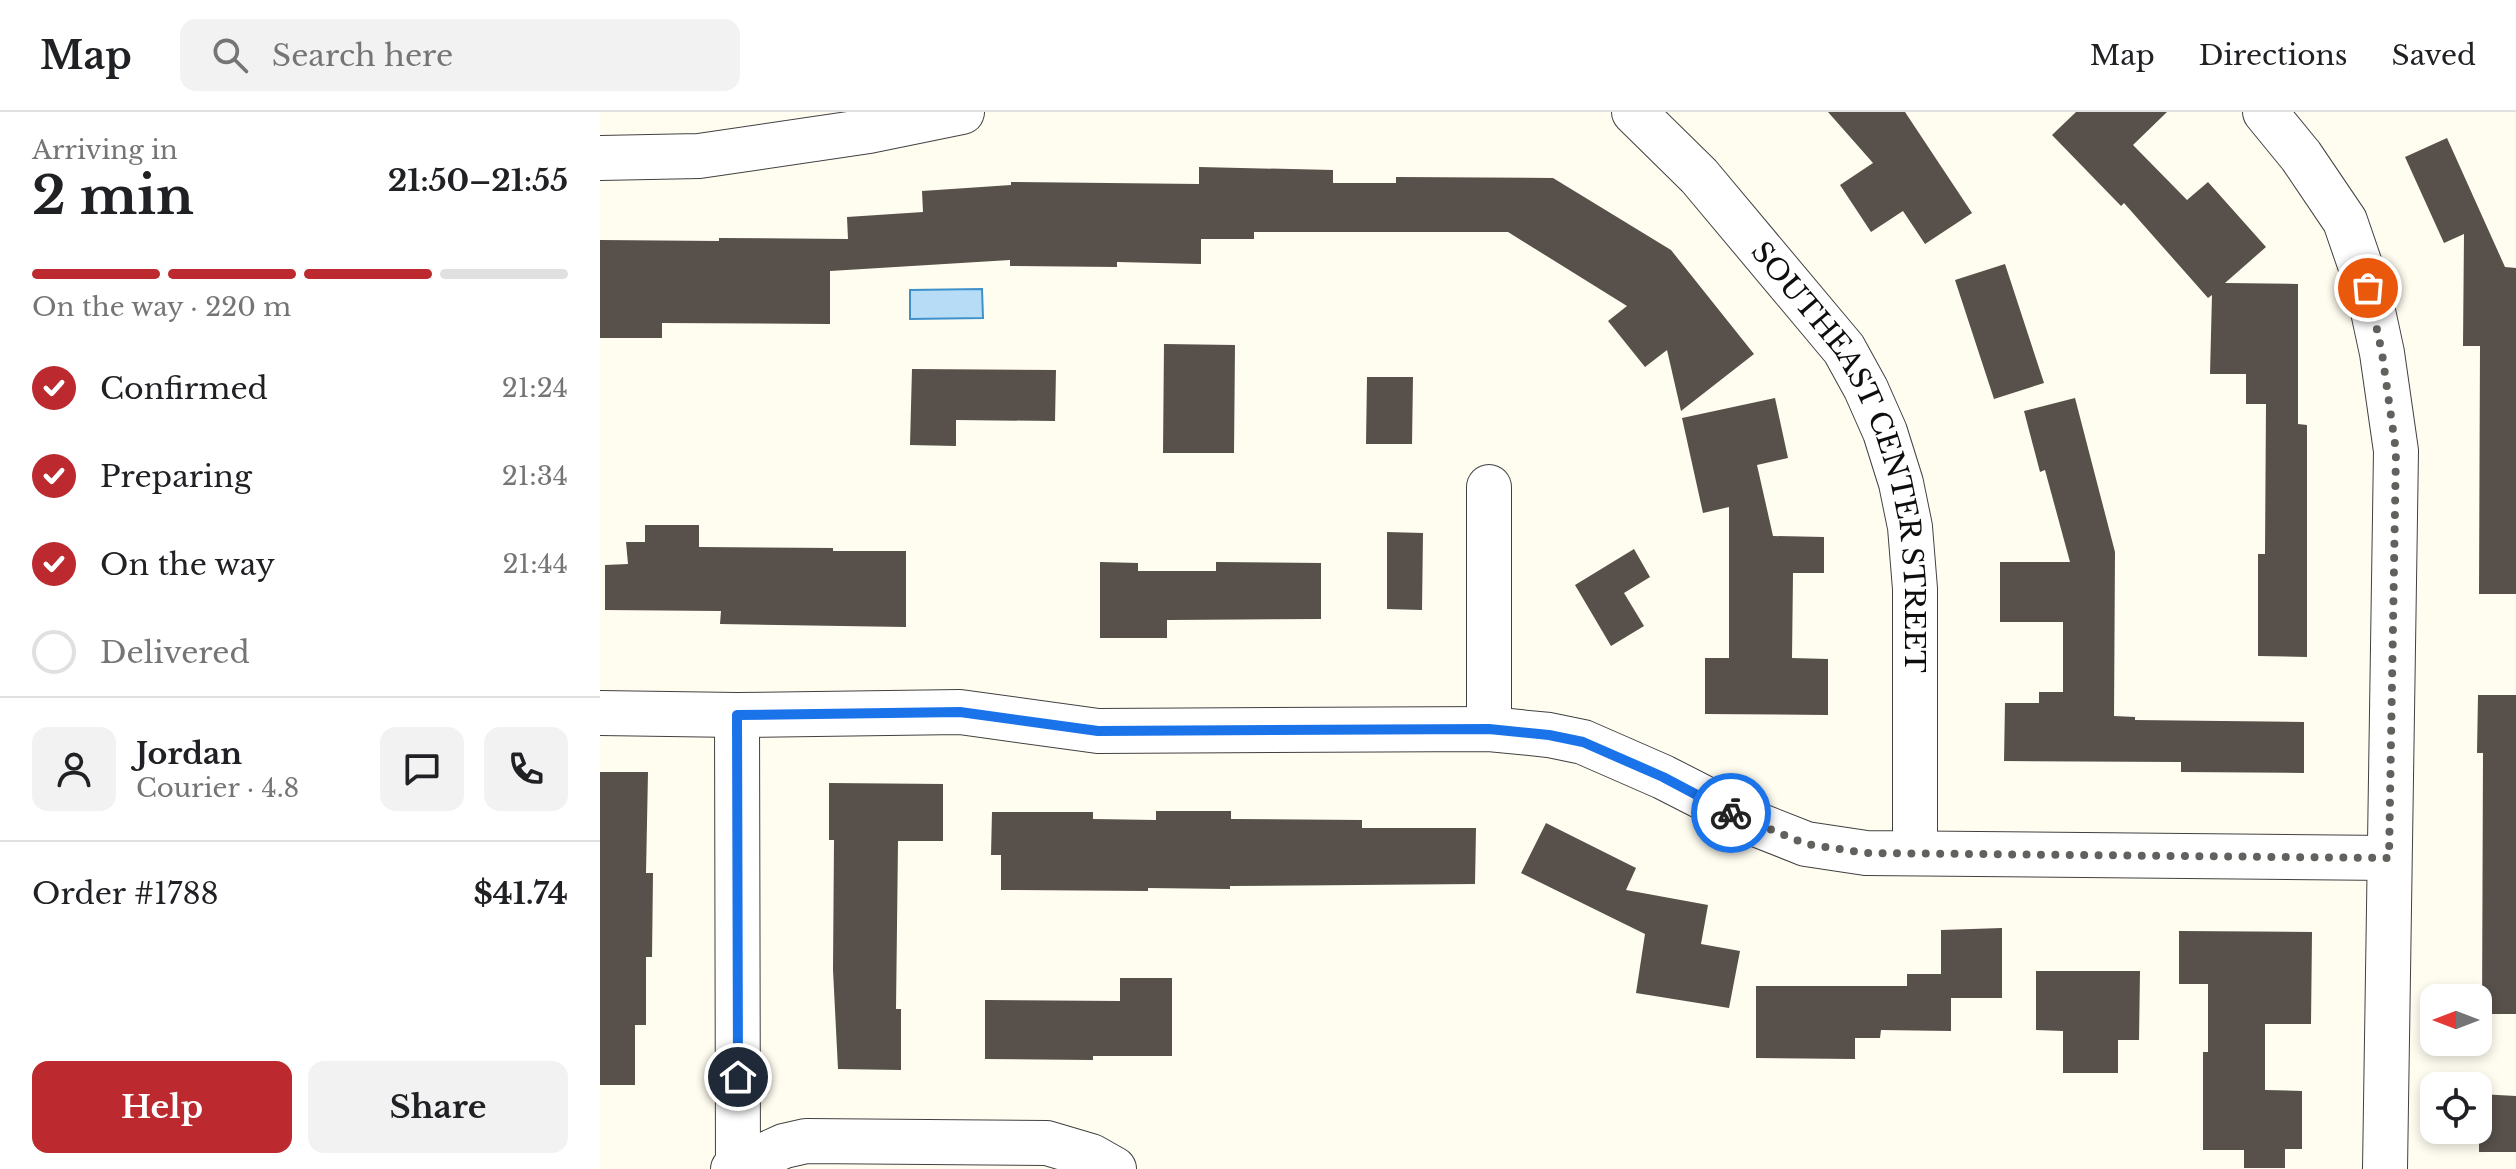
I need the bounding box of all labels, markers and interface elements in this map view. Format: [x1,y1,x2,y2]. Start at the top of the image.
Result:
search box [180,19,740,91]
text: Map [40,32,132,79]
icon: search [208,33,252,77]
text: Search here [272,37,453,74]
text: Map [2090,38,2155,73]
text: Directions [2199,38,2348,73]
text: Saved [2392,38,2476,73]
text: Arriving in [32,134,178,166]
text: 21:50–21:55 [388,162,568,199]
text: 2 min [32,164,194,228]
street label: SOUTHEAST CENTER STREET [1744,234,1933,673]
pin [2334,254,2402,322]
icon: bag [2346,266,2390,310]
text: On the way · 220 m [32,291,291,323]
icon: check [32,366,76,410]
text: Confirmed [100,370,268,407]
text: 21:24 [502,372,568,404]
icon: check [32,454,76,498]
text: Preparing [100,458,252,495]
text: 21:34 [502,460,568,492]
icon: check [32,542,76,586]
text: On the way [100,546,275,583]
text: 21:44 [503,548,568,580]
text: Delivered [100,634,250,671]
button: person [32,727,116,811]
button: chat [380,727,464,811]
button: phone [484,727,568,811]
text: Jordan [136,735,242,772]
text: Courier · 4.8 [136,772,299,804]
courier [1691,773,1771,853]
icon: bike [1709,791,1753,835]
text: Order #1788 [32,875,219,912]
text: $41.74 [473,875,568,912]
north arrow [2420,984,2492,1056]
map controls [2420,984,2492,1144]
pin [704,1043,772,1111]
icon: home [716,1055,760,1099]
button: Help [32,1061,292,1153]
button: Share [308,1061,568,1153]
button: locate [2420,1072,2492,1144]

